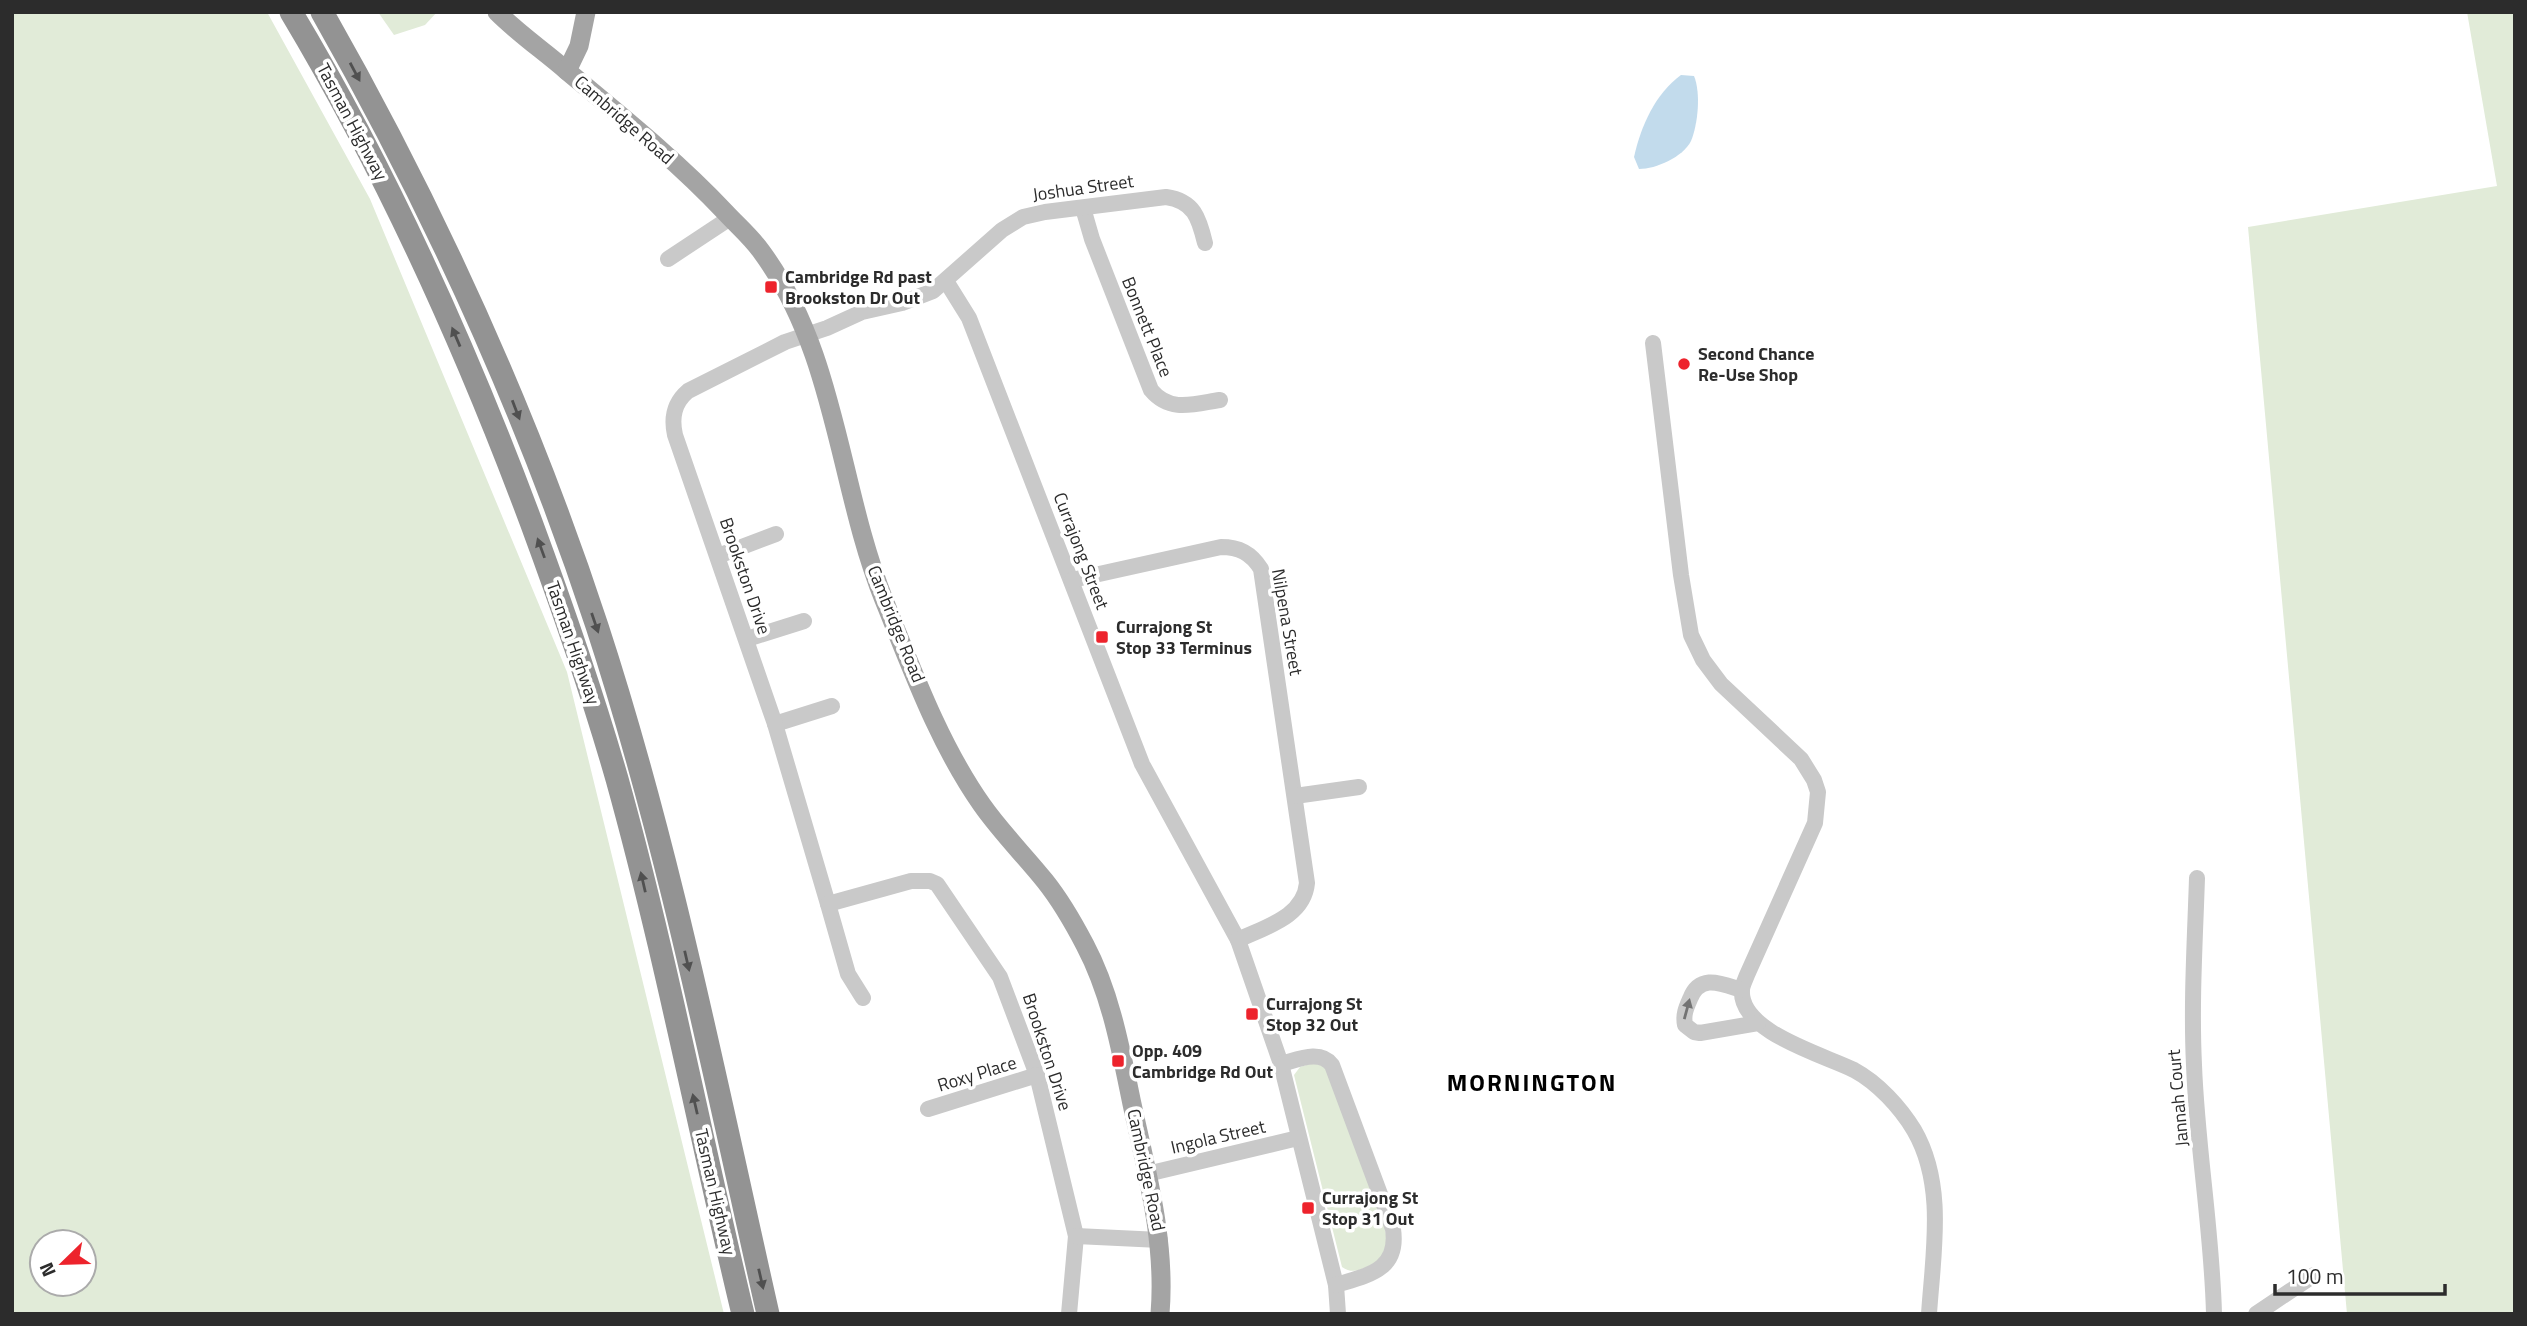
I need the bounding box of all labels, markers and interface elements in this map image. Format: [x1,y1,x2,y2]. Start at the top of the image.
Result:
street label: Tasman Highway [310,58,395,185]
one-way arrow [349,62,361,82]
street label: Cambridge Road [569,69,680,171]
street label: Joshua Street [1031,167,1136,208]
place label: Cambridge Rd past Brookston Dr Out [785,263,932,311]
street label: Bonnett Place [1115,272,1180,381]
marker: Cambridge Rd past Brookston Dr Out [763,279,779,295]
one-way arrow [451,326,462,347]
place label: Second Chance Re-Use Shop [1698,340,1814,388]
marker: Second Chance Re-Use Shop [1676,356,1692,372]
one-way arrow [510,400,521,421]
street label: Currajong Street [1047,488,1116,614]
street label: Brookston Drive [713,514,778,638]
one-way arrow [535,537,546,558]
street label: Cambridge Road [861,561,932,686]
street label: Nilpena Street [1265,566,1310,678]
street label: Tasman Highway [540,577,607,709]
one-way arrow [590,613,601,634]
place label: Currajong St Stop 33 Terminus [1116,613,1252,661]
marker: Currajong St Stop 33 Terminus [1094,629,1110,645]
one-way arrow [637,871,648,893]
one-way arrow [682,950,693,972]
street label: Brookston Drive [1016,990,1079,1114]
place label: Currajong St Stop 32 Out [1266,990,1363,1038]
one-way arrow [1682,998,1693,1020]
marker: Currajong St Stop 32 Out [1244,1006,1260,1022]
place label: Opp. 409 Cambridge Rd Out [1132,1037,1273,1085]
street label: Jannah Court [2160,1048,2195,1148]
street label: Roxy Place [934,1049,1020,1098]
marker: Opp. 409 Cambridge Rd Out [1110,1053,1126,1069]
district label: MORNINGTON [1447,1064,1617,1100]
one-way arrow [689,1093,700,1115]
street label: Cambridge Road [1120,1106,1173,1233]
street label: Ingola Street [1168,1112,1269,1161]
street label: Tasman Highway [688,1126,743,1258]
place label: Currajong St Stop 31 Out [1322,1184,1419,1232]
marker: Currajong St Stop 31 Out [1300,1200,1316,1216]
north arrow [28,1228,98,1298]
scale bar [2275,1252,2445,1296]
text: N [31,1258,63,1282]
text: 100 m [2286,1260,2343,1292]
one-way arrow [755,1268,766,1290]

